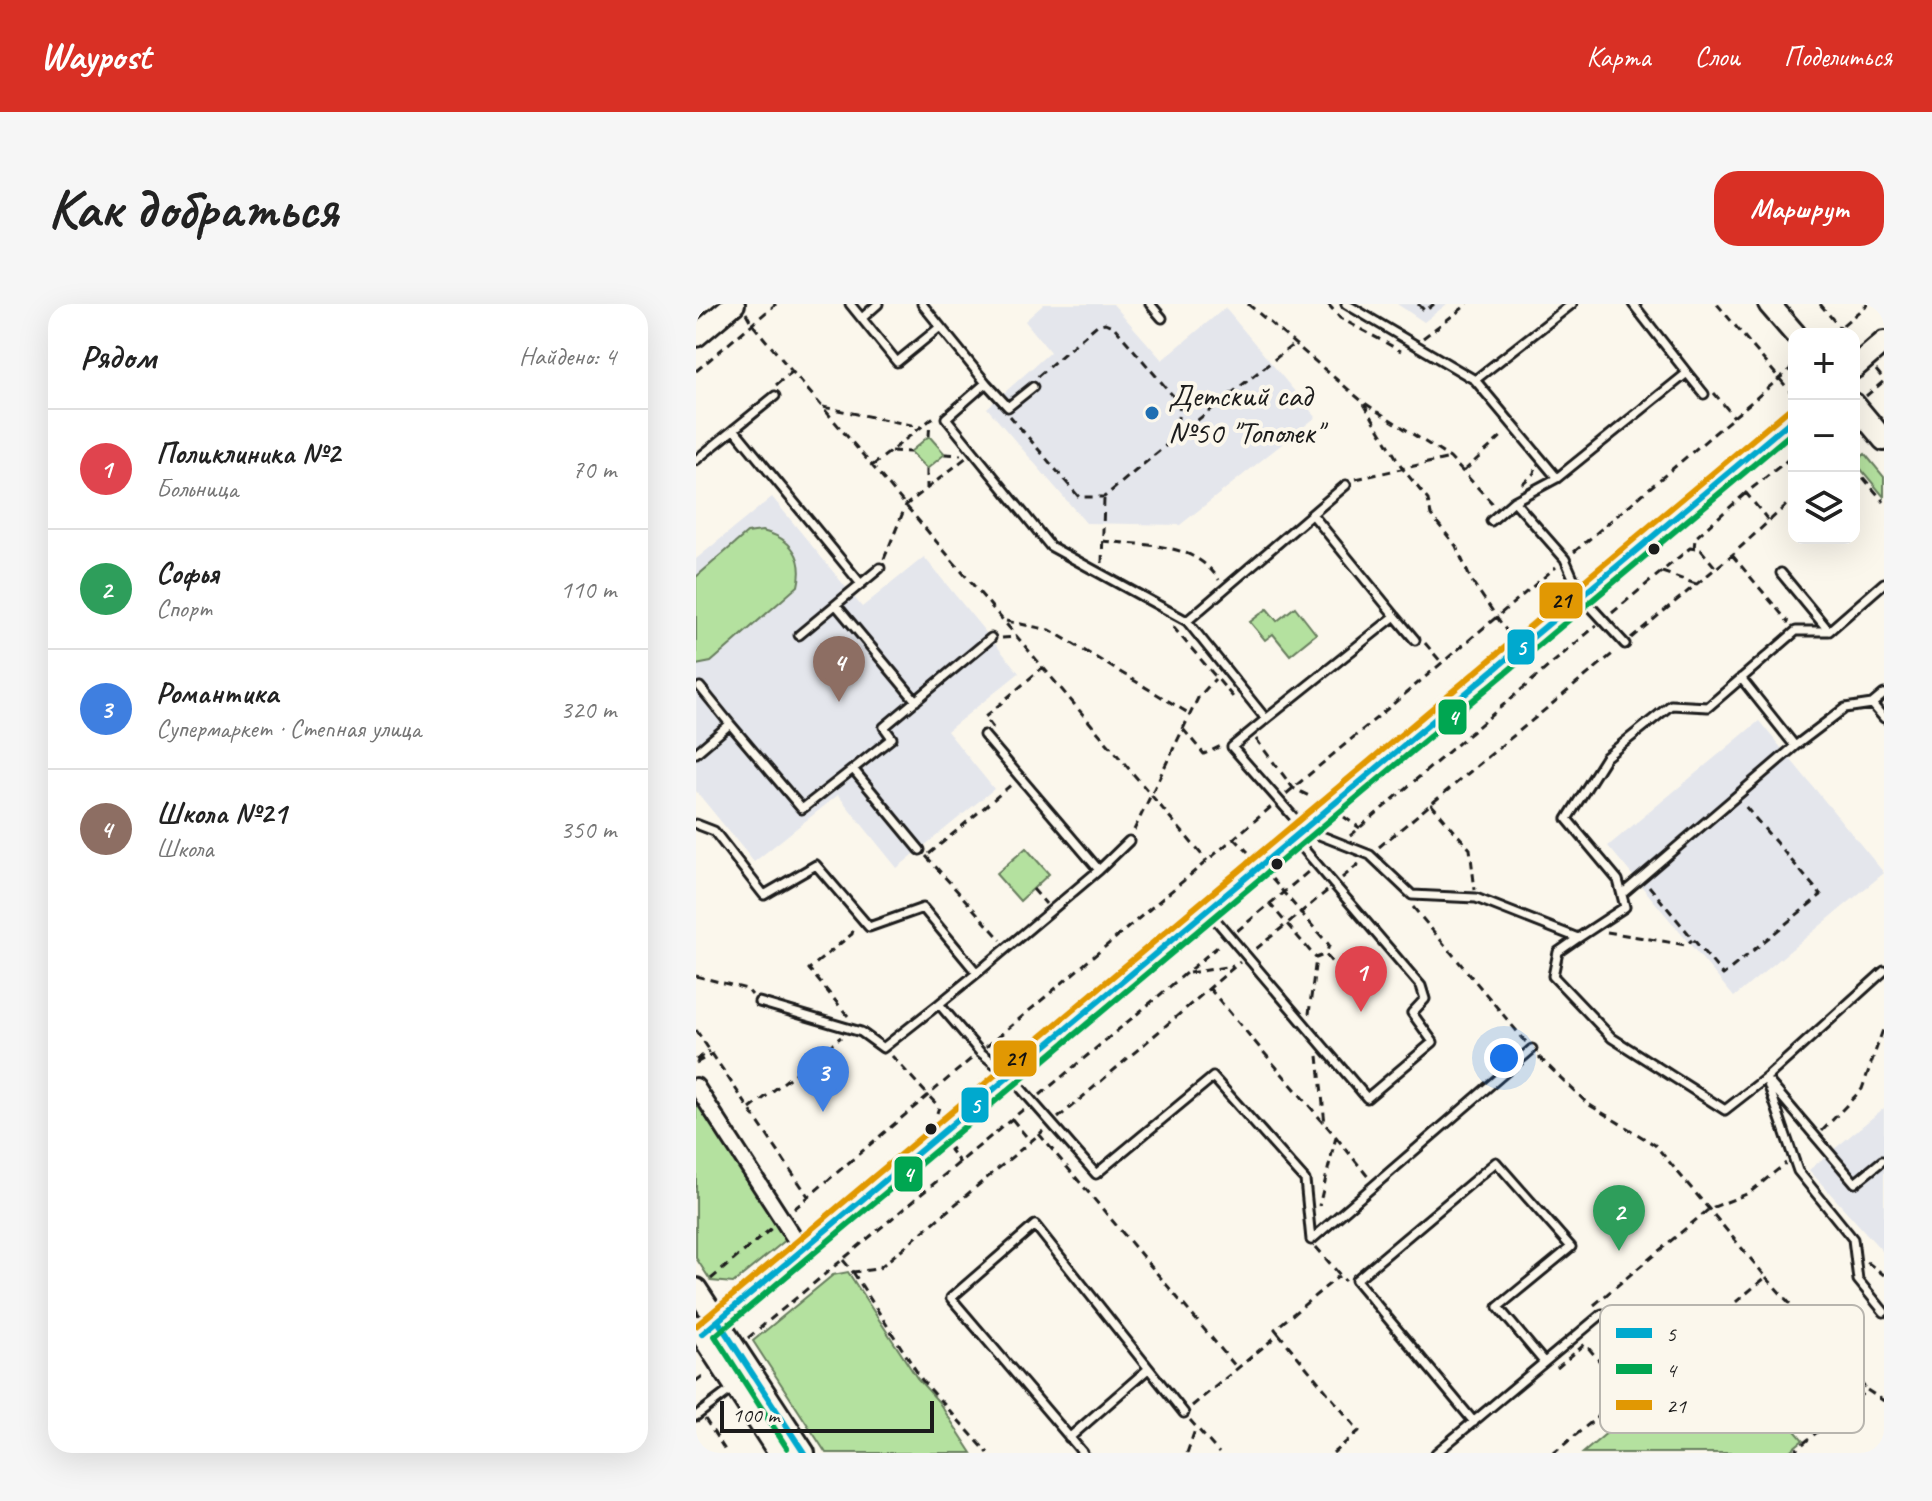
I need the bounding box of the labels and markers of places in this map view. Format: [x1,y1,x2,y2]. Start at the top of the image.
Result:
place label: Детский сад №50 "Тополек" [1168,375,1329,453]
marker: Детский сад №50 "Тополек" [1143,404,1161,422]
unlabelled marker [1646,541,1662,557]
pin: 4 [813,636,865,702]
unlabelled marker [1269,856,1285,872]
pin: 1 [1335,946,1387,1012]
pin: 3 [797,1046,849,1112]
unlabelled marker [923,1121,939,1137]
pin: 2 [1593,1185,1645,1251]

